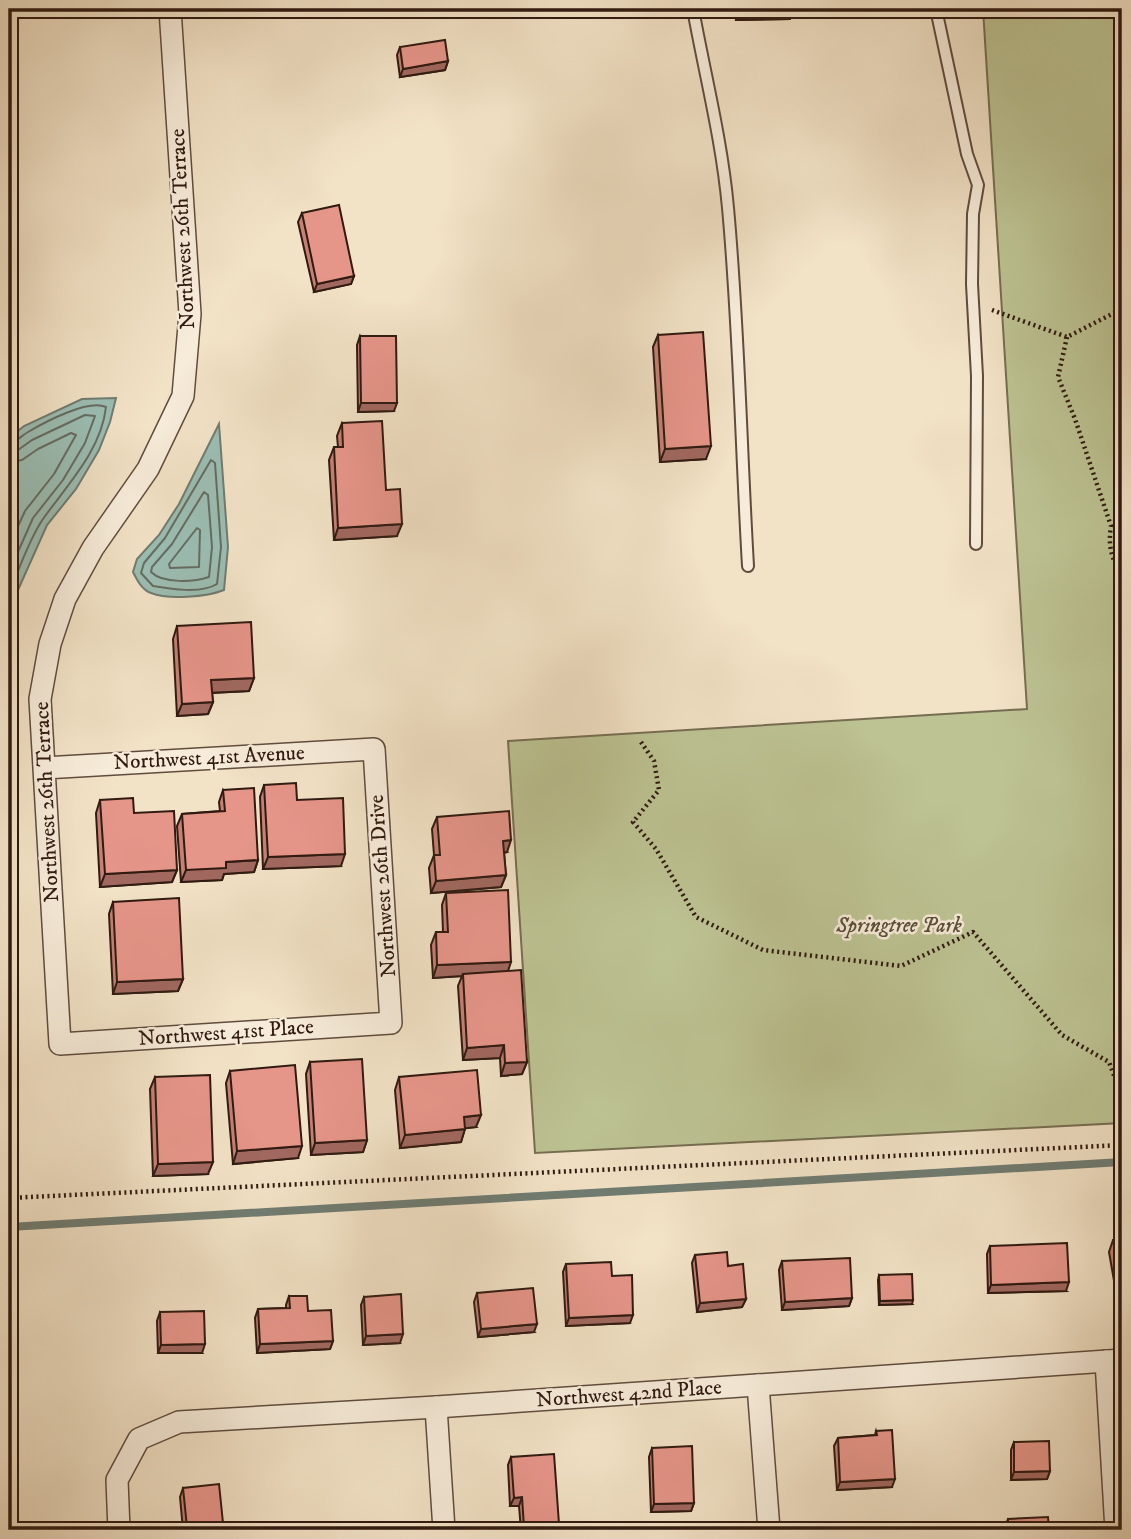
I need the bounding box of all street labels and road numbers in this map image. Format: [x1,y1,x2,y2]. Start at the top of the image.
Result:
street label: Northwest 26th Terrace [165,128,201,330]
street label: Northwest 26th Terrace [29,701,65,903]
street label: Northwest 41st Avenue [113,740,306,776]
street label: Northwest 26th Drive [364,794,402,978]
street label: Northwest 41st Place [137,1014,315,1052]
street label: Northwest 42nd Place [535,1375,723,1413]

